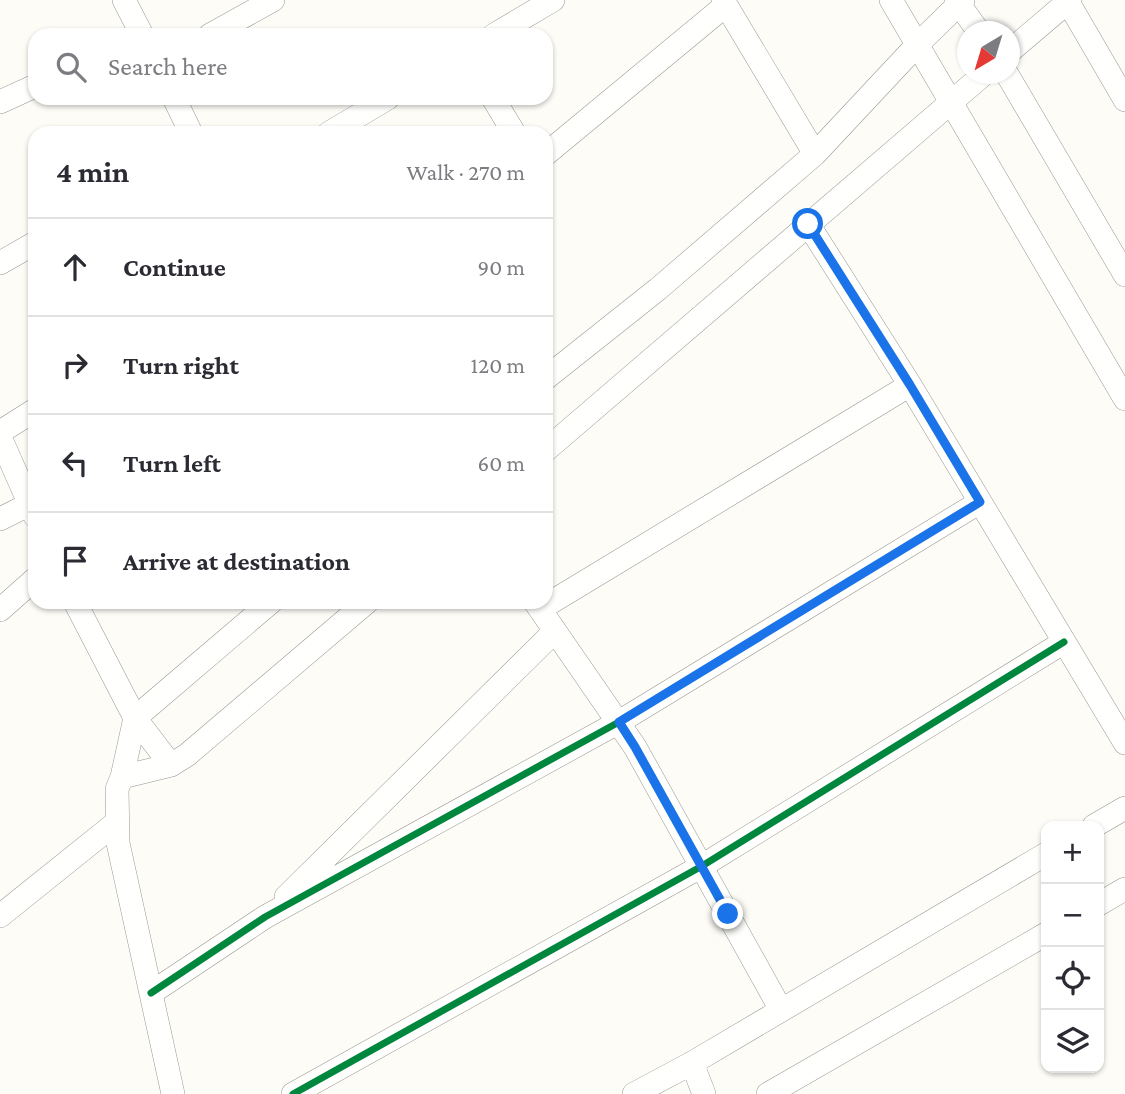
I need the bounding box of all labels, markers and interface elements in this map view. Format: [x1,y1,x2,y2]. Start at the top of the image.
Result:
north arrow [957,21,1020,84]
search box [28,28,553,105]
icon: search [52,48,90,86]
text: Search here [108,52,227,81]
text: 4 min [56,155,129,188]
text: Walk · 270 m [406,159,525,185]
route start [792,208,823,239]
icon: ahead [56,248,94,286]
text: Continue [123,253,226,282]
text: 90 m [478,254,525,280]
icon: right [56,346,94,384]
text: Turn right [123,351,239,380]
text: 120 m [471,352,525,378]
icon: left [56,444,94,482]
text: Turn left [123,449,221,478]
text: 60 m [478,450,525,476]
icon: arrive [56,542,94,580]
text: Arrive at destination [123,547,350,576]
map controls [1041,821,1104,1073]
button: + [1041,821,1104,884]
button: − [1041,884,1104,947]
route end [712,898,743,929]
button: locate [1041,947,1104,1010]
button: layers [1041,1010,1104,1073]

